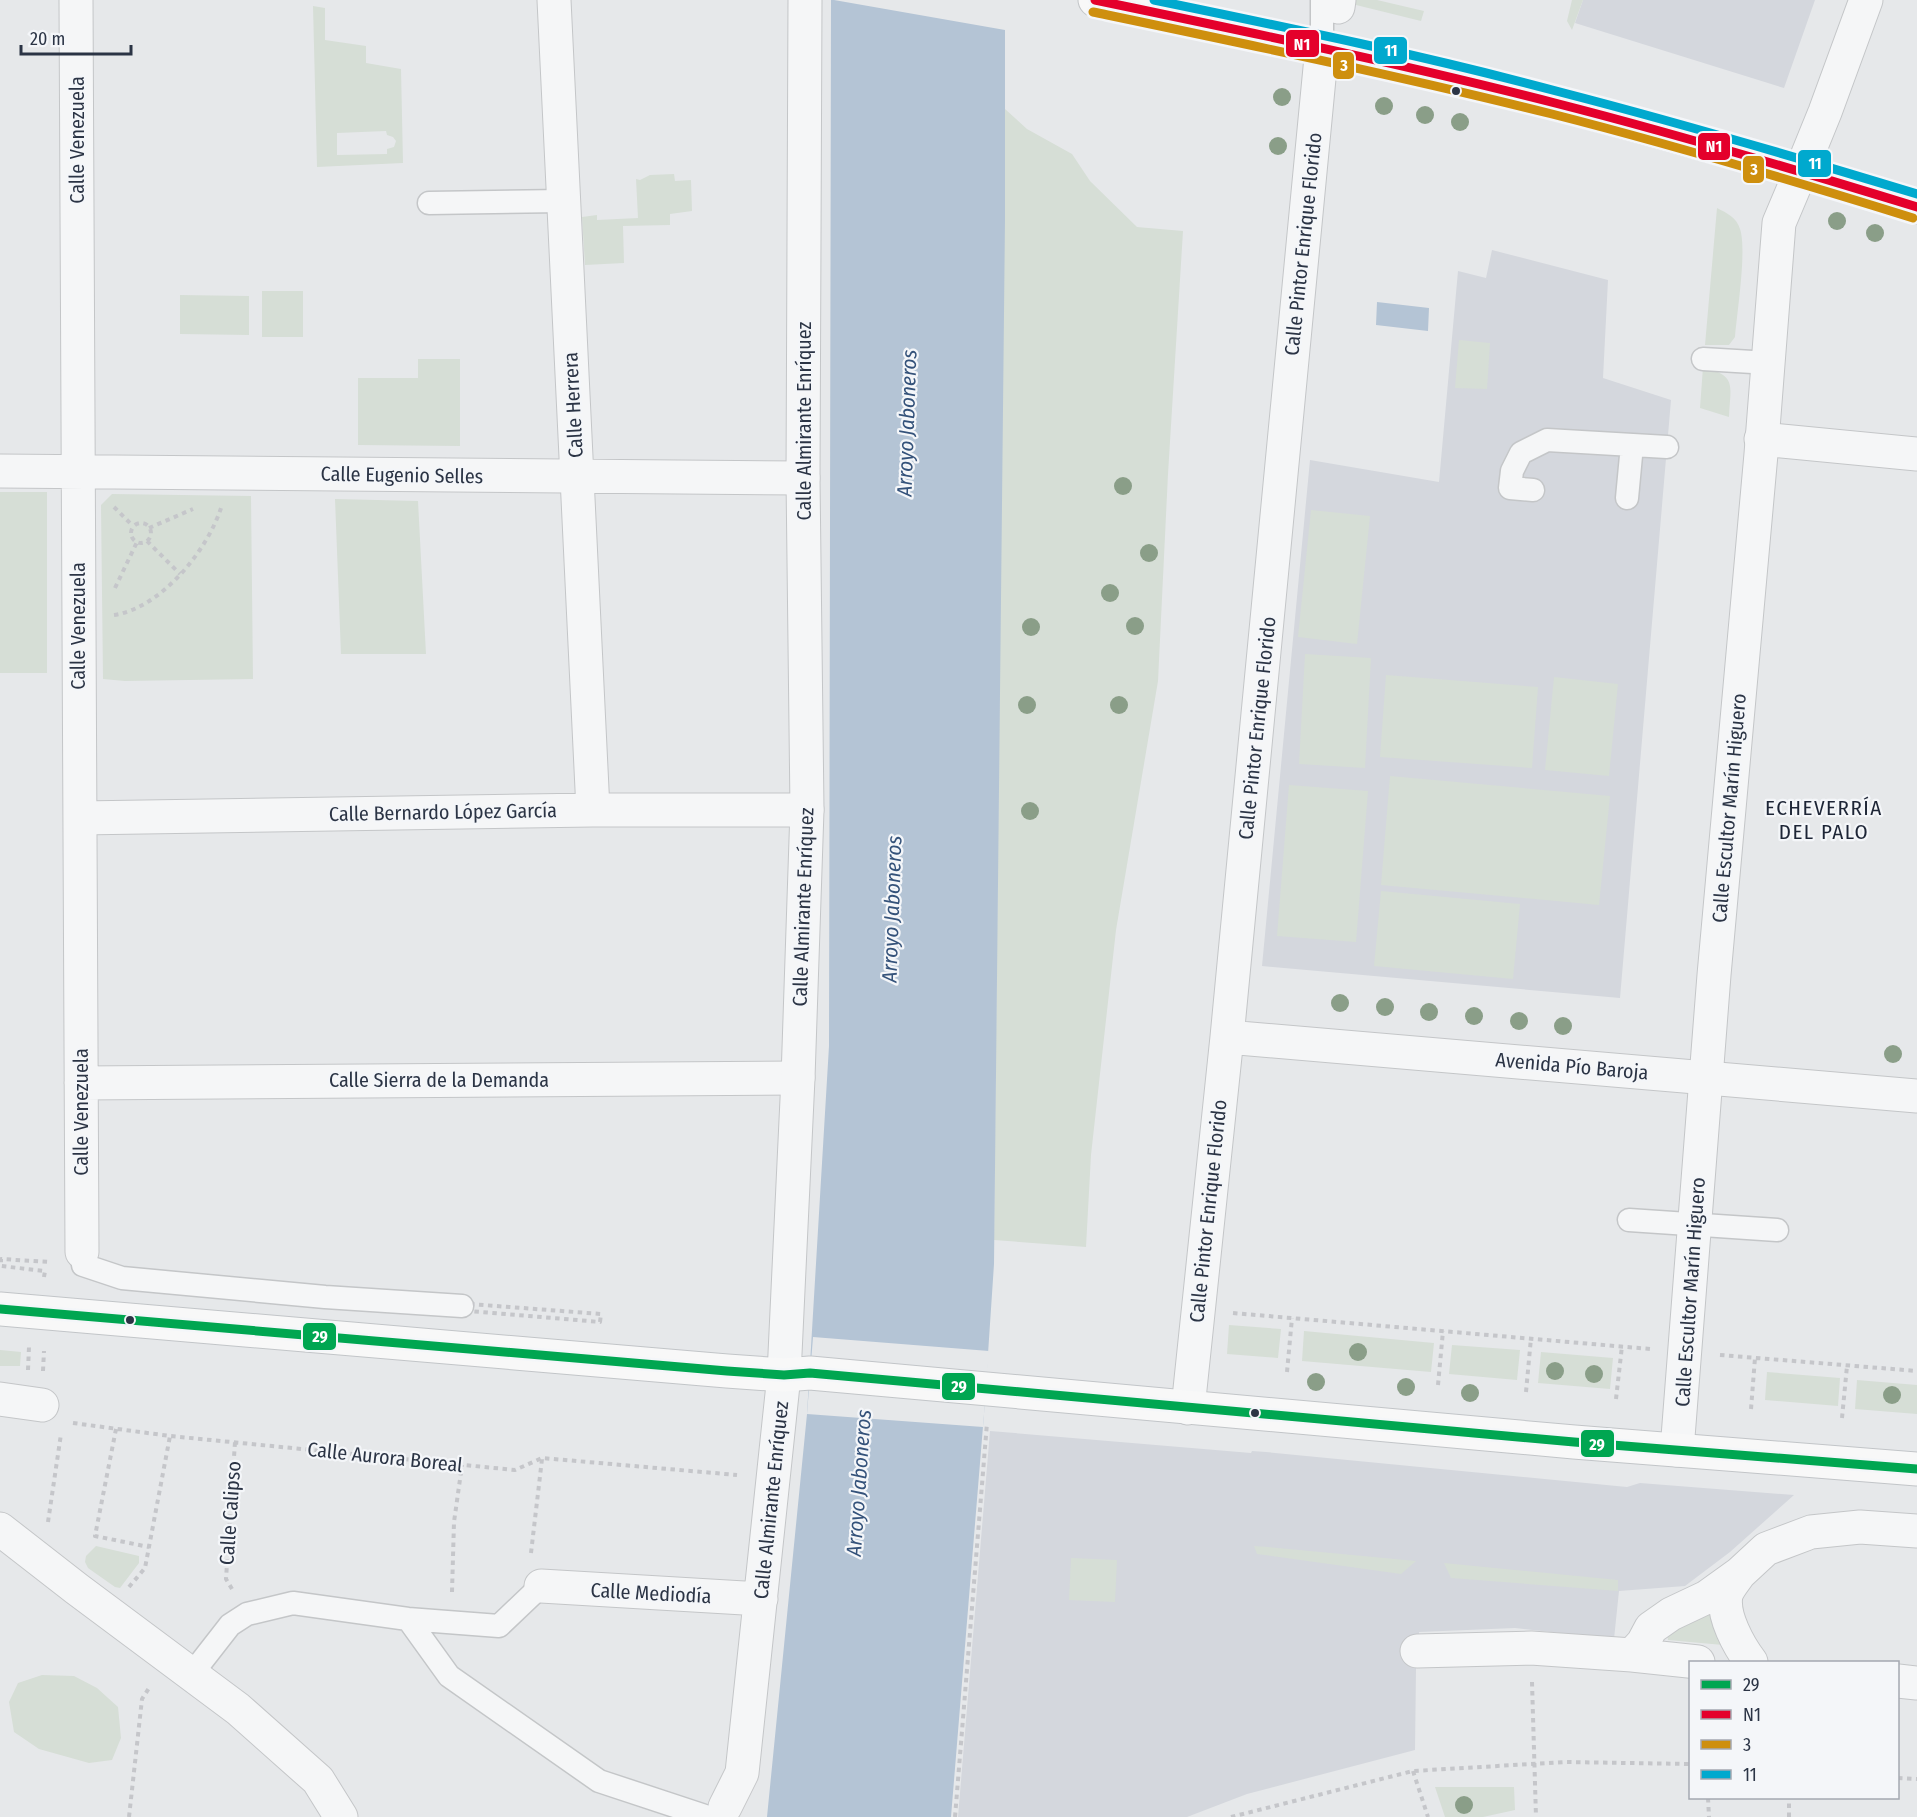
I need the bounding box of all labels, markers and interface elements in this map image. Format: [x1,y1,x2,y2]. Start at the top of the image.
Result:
scale bar [21,18,130,56]
text: 20 m [30,28,65,50]
line badge: N1 [1285,29,1320,58]
text: N1 [1294,35,1310,54]
line badge: 11 [1373,36,1408,65]
text: 11 [1384,41,1398,60]
line badge: 3 [1332,51,1355,80]
text: 3 [1339,56,1348,75]
street label: Calle Venezuela [65,76,89,204]
unlabelled marker [1450,85,1462,97]
street label: Calle Pintor Enrique Florido [1279,131,1327,357]
line badge: N1 [1697,132,1731,161]
text: N1 [1706,137,1722,156]
line badge: 11 [1797,149,1832,178]
text: 11 [1808,154,1822,173]
line badge: 3 [1742,155,1765,184]
text: 3 [1749,160,1758,179]
street label: Calle Almirante Enríquez [792,321,816,520]
water label: Arroyo Jaboneros [891,349,923,498]
street label: Calle Herrera [558,351,588,459]
street label: Calle Eugenio Selles [321,462,483,488]
street label: Calle Venezuela [66,562,90,690]
street label: Calle Pintor Enrique Florido [1233,615,1281,841]
street label: Calle Escultor Marín Higuero [1707,692,1751,924]
district label: ECHEVERRÍA DEL PALO [1765,795,1883,845]
street label: Calle Bernardo López García [329,798,557,826]
street label: Calle Almirante Enríquez [788,807,818,1007]
water label: Arroyo Jaboneros [876,835,908,984]
street label: Avenida Pío Baroja [1495,1047,1649,1085]
street label: Calle Venezuela [69,1048,93,1176]
street label: Calle Sierra de la Demanda [329,1068,549,1092]
street label: Calle Pintor Enrique Florido [1184,1098,1232,1324]
street label: Calle Escultor Marín Higuero [1670,1176,1710,1408]
unlabelled marker [124,1314,136,1326]
line badge: 29 [302,1322,337,1351]
text: 29 [311,1327,328,1346]
line badge: 29 [941,1372,976,1401]
text: 29 [950,1377,967,1396]
street label: Calle Almirante Enríquez [749,1400,793,1600]
unlabelled marker [1249,1407,1261,1419]
water label: Arroyo Jaboneros [841,1409,877,1558]
line badge: 29 [1580,1429,1615,1458]
text: 29 [1588,1435,1605,1454]
street label: Calle Aurora Boreal [306,1437,464,1477]
street label: Calle Calipso [214,1460,246,1566]
street label: Calle Mediodía [590,1578,712,1608]
legend [1689,1661,1899,1799]
text: 29 [1743,1674,1760,1696]
text: N1 [1743,1704,1761,1726]
text: 3 [1743,1734,1751,1756]
text: 11 [1743,1764,1757,1786]

